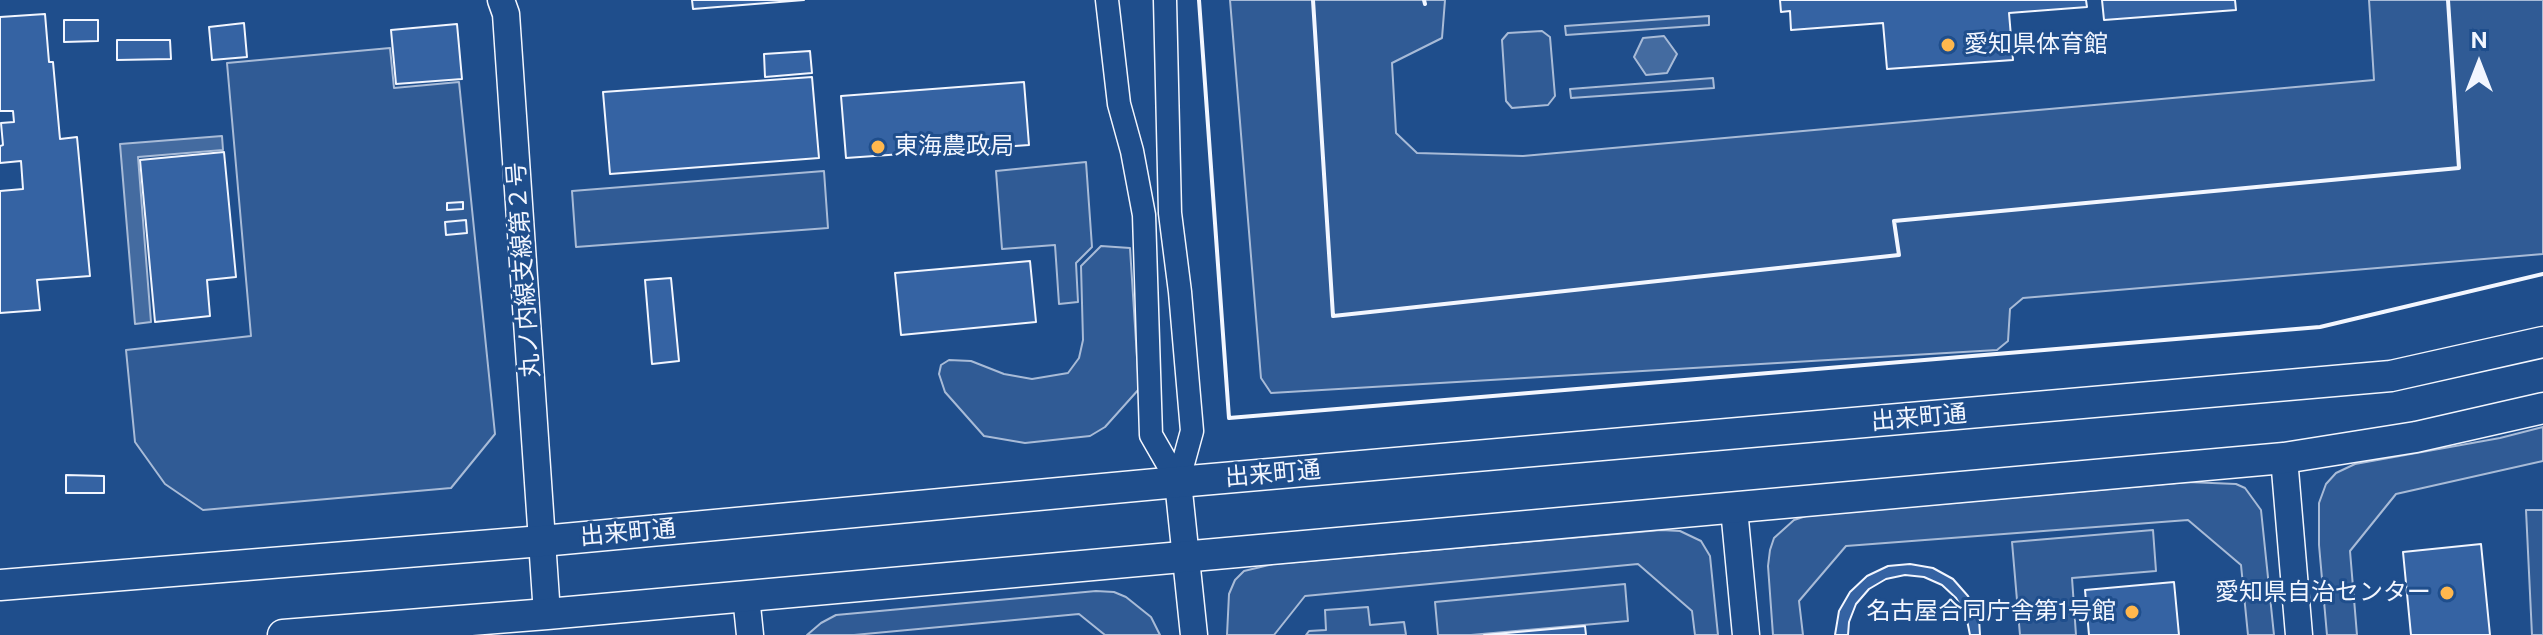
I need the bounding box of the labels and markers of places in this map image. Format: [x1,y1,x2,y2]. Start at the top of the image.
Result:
place label: 愛知県体育館 [1964,31,2108,59]
marker: 愛知県体育館 [1939,36,1957,54]
place label: 東海農政局 [894,133,1014,161]
marker: 東海農政局 [869,138,887,156]
place label: 愛知県自治センター [2215,579,2431,607]
marker: 愛知県自治センター [2438,584,2456,602]
place label: 名古屋合同庁舎第1号館 [1866,598,2116,626]
marker: 名古屋合同庁舎第1号館 [2123,603,2141,621]

